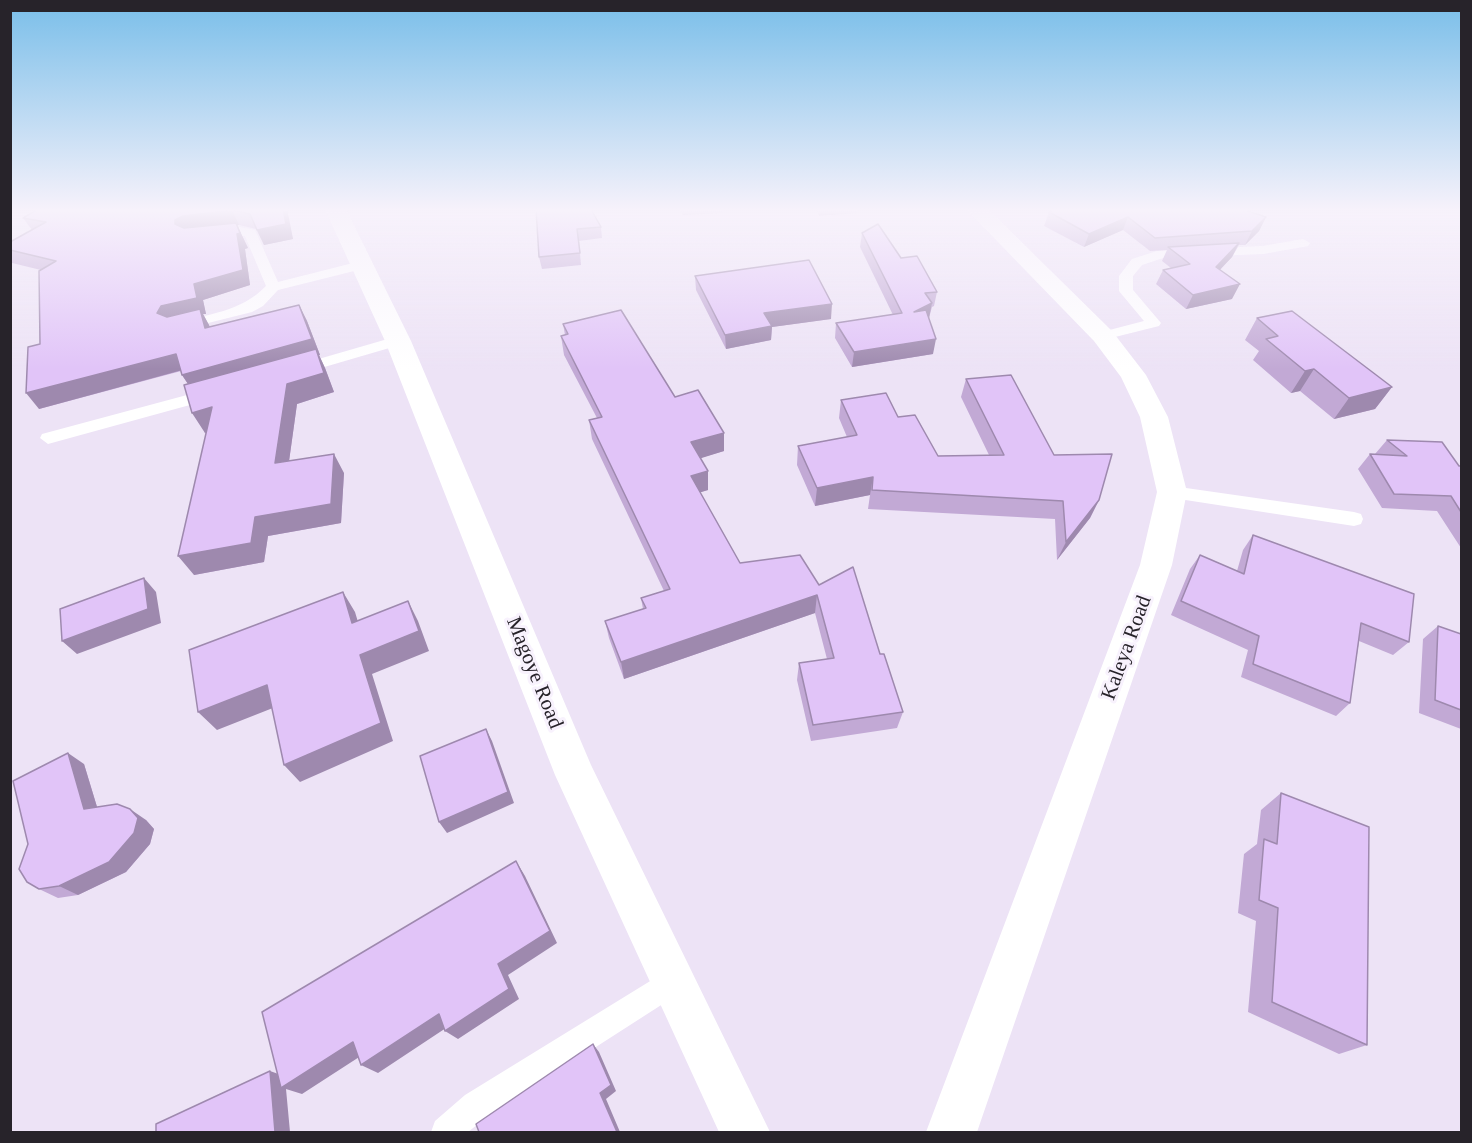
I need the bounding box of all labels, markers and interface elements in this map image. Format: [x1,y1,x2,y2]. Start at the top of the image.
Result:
street label: Kaleya Road [1097,592,1157,704]
street label: Magoye Road [500,613,568,733]

